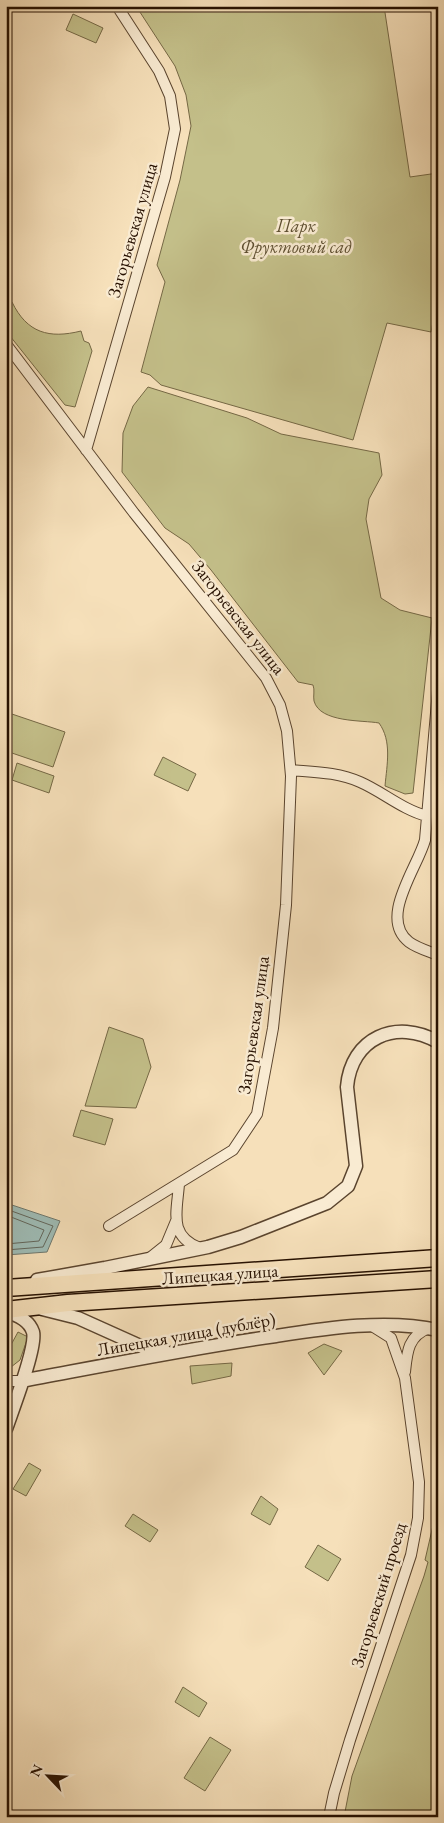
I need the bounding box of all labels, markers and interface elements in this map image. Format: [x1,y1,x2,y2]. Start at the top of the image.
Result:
street label: Загорьевская улица [102,159,162,300]
park label: Парк Фруктовый сад [241,214,352,259]
street label: Загорьевская улица [187,555,291,680]
street label: Загорьевская улица [232,954,274,1096]
street label: Липецкая улица [161,1258,280,1290]
street label: Липецкая улица (дублёр) [95,1307,277,1361]
street label: Загорьевский проезд [345,1520,411,1670]
north arrow [22,1750,72,1800]
text: N [26,1761,47,1779]

